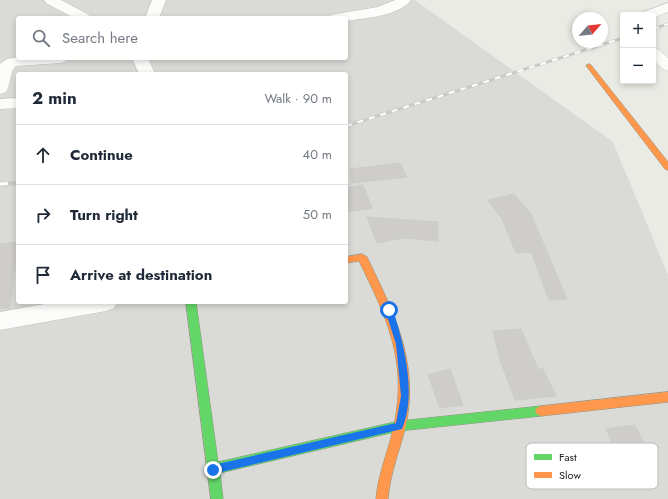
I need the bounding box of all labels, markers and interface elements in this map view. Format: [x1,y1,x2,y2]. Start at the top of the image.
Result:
north arrow [572,12,608,48]
map controls [620,12,656,84]
button: + [620,12,656,48]
search box [16,16,348,60]
icon: search [30,27,52,49]
text: Search here [62,27,138,49]
button: − [620,48,656,84]
text: 2 min [32,86,77,110]
text: Walk · 90 m [264,89,332,108]
icon: ahead [32,144,54,166]
text: Continue [70,144,133,166]
text: 40 m [303,145,332,164]
icon: right [32,204,54,226]
text: Turn right [70,204,138,226]
text: 50 m [303,205,332,224]
icon: arrive [32,264,54,286]
text: Arrive at destination [70,264,212,286]
route start [380,301,398,319]
legend [526,443,658,489]
text: Fast [559,449,577,465]
route end [204,461,222,479]
text: Slow [559,467,581,483]

